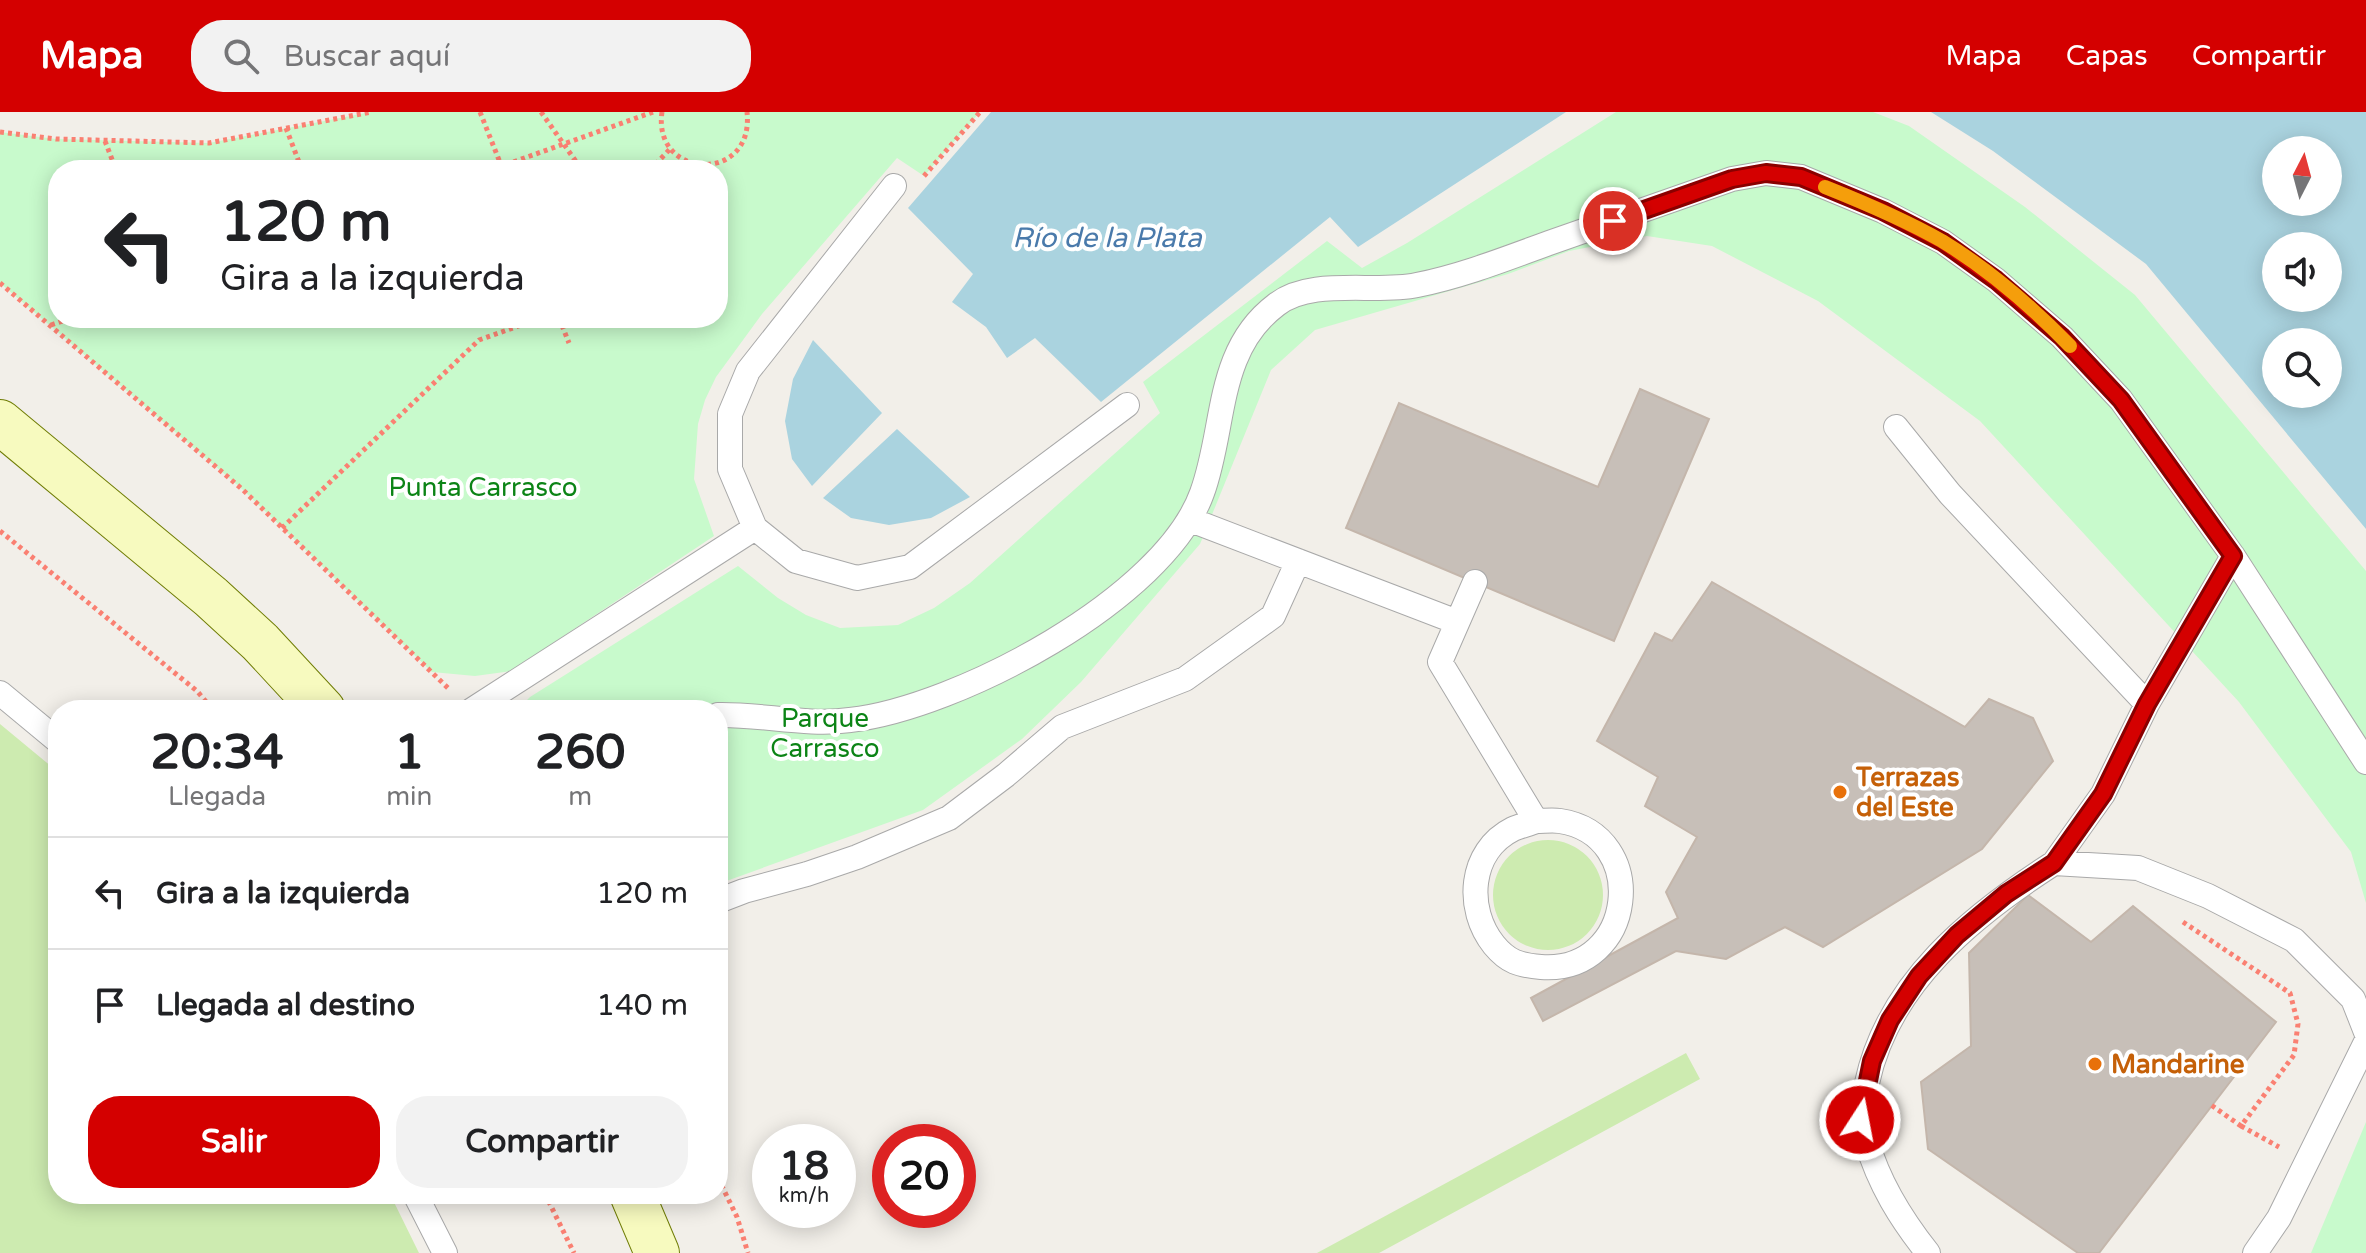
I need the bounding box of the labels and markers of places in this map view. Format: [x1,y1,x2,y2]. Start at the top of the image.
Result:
pin [1579,187,1647,255]
place label: Terrazas del Este [1855,762,1959,823]
marker: Terrazas del Este [1831,783,1849,801]
place label: Mandarine [2111,1049,2245,1080]
marker: Mandarine [2086,1055,2104,1073]

